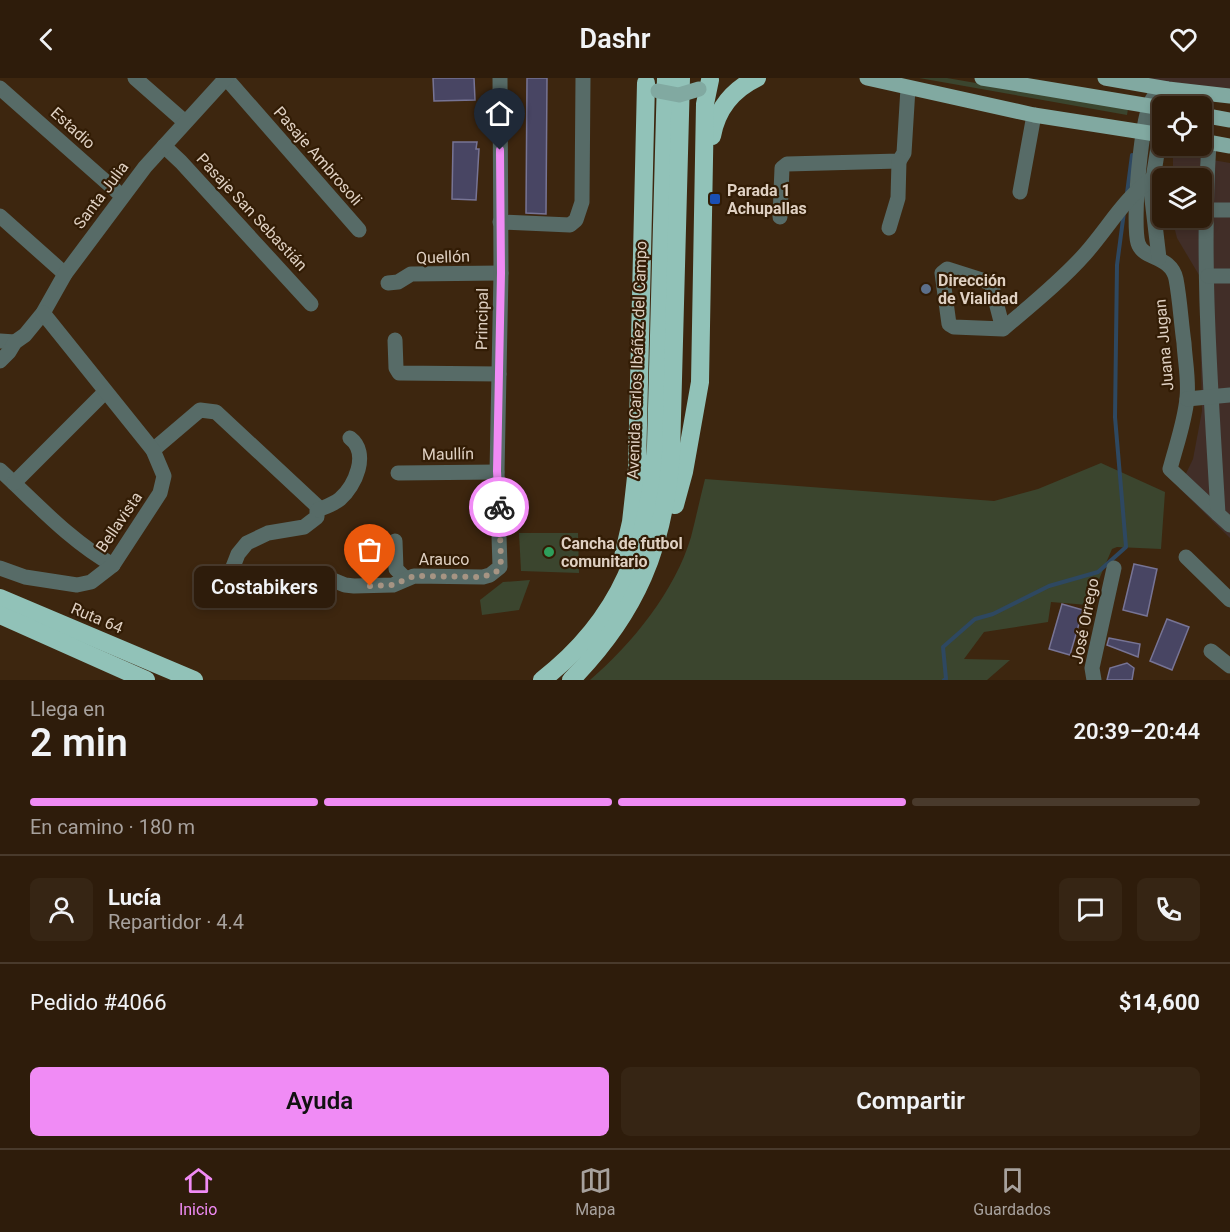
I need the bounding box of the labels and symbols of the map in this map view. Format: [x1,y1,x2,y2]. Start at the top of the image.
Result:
pin [474,88,525,150]
street label: Estadio [47,103,99,153]
street label: Pasaje Ambrosoli [270,103,366,209]
street label: Pasaje San Sebastián [193,149,311,275]
street label: Santa Julia [70,158,132,232]
place label: Parada 1 Achupallas [727,181,807,218]
marker: Parada 1 Achupallas [708,192,722,206]
street label: Avenida Carlos Ibáñez del Campo [623,241,651,479]
street label: Quellón [416,247,470,267]
place label: Dirección de Vialidad [938,271,1018,308]
marker: Dirección de Vialidad [919,282,933,296]
street label: Principal [472,288,492,350]
street label: Juana Jugan [1151,298,1177,392]
street label: Maullín [422,444,474,464]
courier [469,477,529,537]
street label: Bellavista [92,488,146,556]
pin [344,524,395,586]
place label: Cancha de futbol comunitario [561,534,683,571]
marker: Cancha de futbol comunitario [542,545,556,559]
street label: Arauco [419,550,469,569]
callout: Costabikers [193,565,334,607]
street label: José Orrego [1067,577,1103,665]
street label: Ruta 64 [68,599,126,637]

